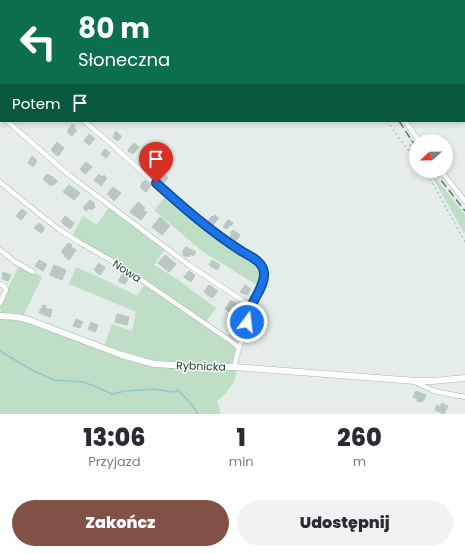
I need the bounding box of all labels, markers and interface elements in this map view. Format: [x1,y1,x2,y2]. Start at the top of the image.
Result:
text: 80 m [78,9,150,48]
icon: left [12,16,64,68]
text: Słoneczna [78,47,170,72]
icon: arrive [69,92,91,114]
text: Potem [12,93,61,114]
north arrow [409,134,453,178]
map controls [409,134,453,178]
pin [139,142,173,183]
icon: arrive [145,148,167,170]
street label: Nowa [110,256,144,286]
position arrow [226,301,268,343]
street label: Rybnicka [176,357,226,375]
text: 13:06 [83,421,145,454]
text: 1 [237,421,246,454]
text: 260 [337,421,382,454]
text: Przyjazd [88,452,141,471]
text: min [229,452,254,471]
text: m [353,452,366,471]
button: Zakończ [12,500,229,546]
button: Udostępnij [237,500,453,546]

